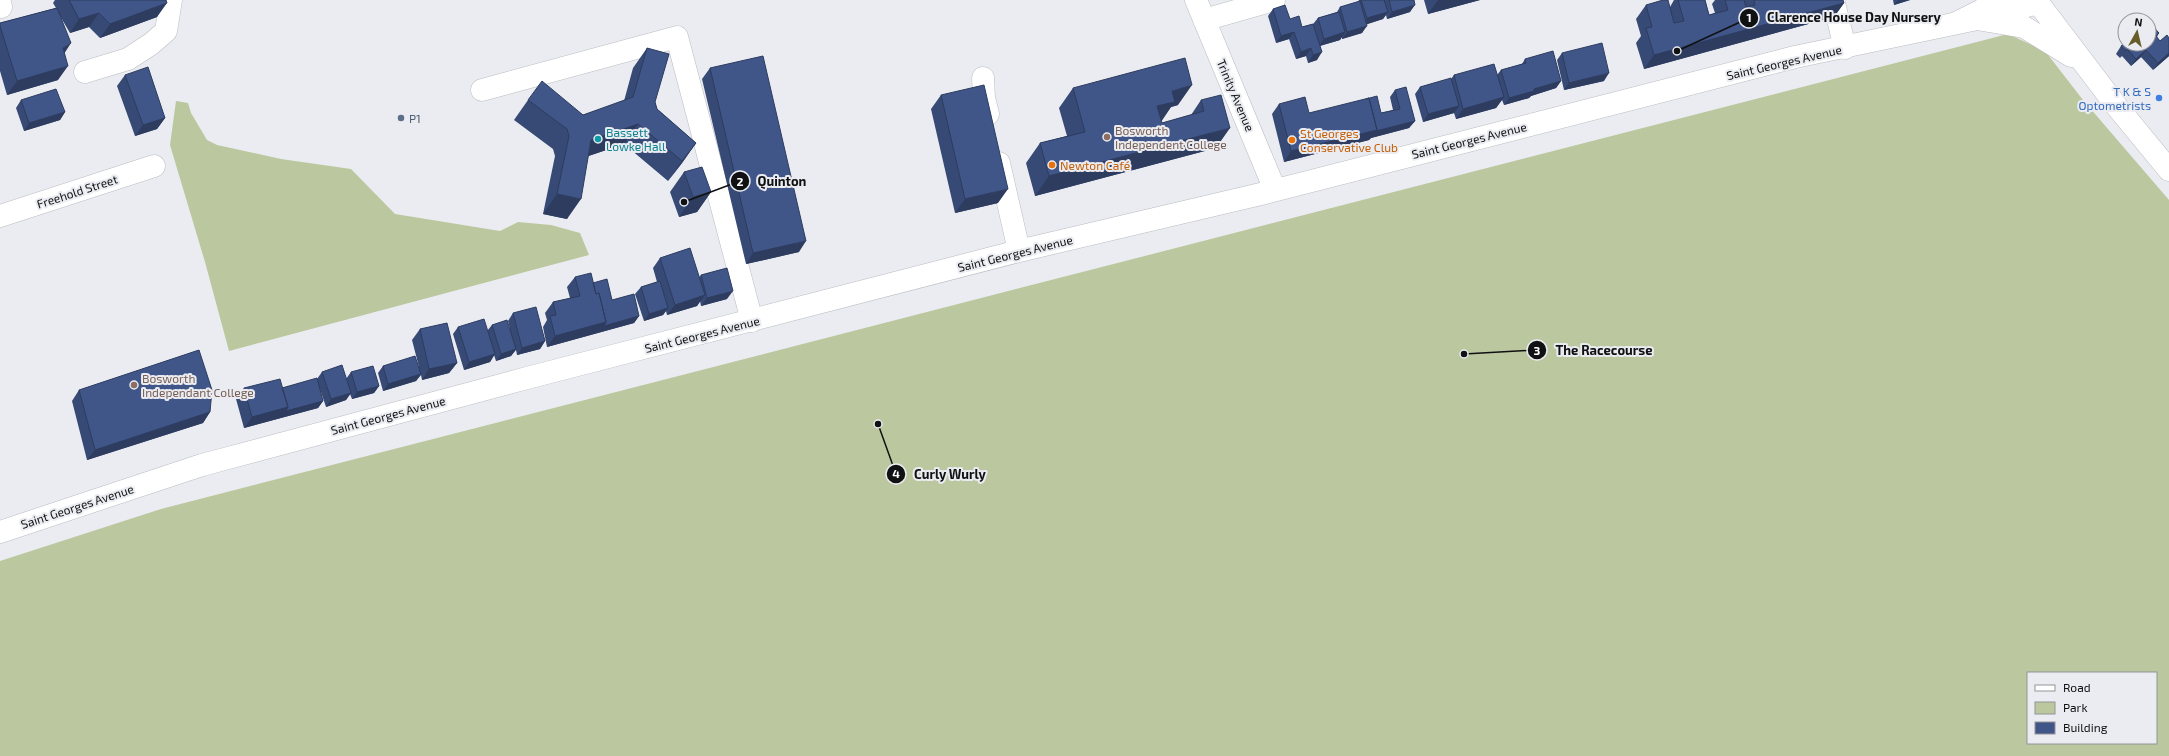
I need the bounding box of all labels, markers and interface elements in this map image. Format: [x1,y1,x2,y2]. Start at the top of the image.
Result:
callout: Clarence House Day Nursery [1739,5,1949,30]
text: Clarence House Day Nursery [1767,9,1942,25]
text: 1 [1746,10,1752,24]
north arrow [2117,12,2157,52]
text: N [2134,15,2143,29]
street label: Saint Georges Avenue [1725,42,1843,82]
street label: Trinity Avenue [1215,57,1257,133]
place label: T K & S Optometrists [2079,84,2151,112]
marker: T K & S Optometrists [2154,93,2164,103]
place label: P1 [409,111,421,125]
marker: P1 [396,113,406,123]
street label: Saint Georges Avenue [1410,119,1528,161]
place label: Bosworth Independent College [1115,123,1227,151]
place label: Bassett Lowke Hall [606,125,666,153]
place label: St Georges Conservative Club [1300,126,1398,154]
marker: Bosworth Independent College [1102,132,1112,142]
marker: Bassett Lowke Hall [593,134,603,144]
marker: St Georges Conservative Club [1287,135,1297,145]
place label: Newton Café [1060,158,1130,172]
marker: Newton Café [1047,160,1057,170]
callout: Quinton [730,169,815,194]
street label: Freehold Street [35,171,120,211]
text: Quinton [758,173,807,190]
text: 2 [737,174,744,188]
street label: Saint Georges Avenue [956,232,1074,274]
street label: Saint Georges Avenue [643,313,761,355]
callout: The Racecourse [1527,338,1661,363]
text: The Racecourse [1555,342,1653,358]
text: 3 [1534,343,1541,357]
place label: Bosworth Independant College [142,371,254,399]
marker: Bosworth Independant College [129,380,139,390]
street label: Saint Georges Avenue [329,393,447,437]
callout: Curly Wurly [886,462,994,487]
text: 4 [892,466,900,480]
text: Curly Wurly [914,466,987,482]
street label: Saint Georges Avenue [19,481,135,531]
legend [2027,672,2157,744]
text: Road [2063,680,2091,694]
text: Park [2063,700,2088,714]
text: Building [2063,720,2108,734]

